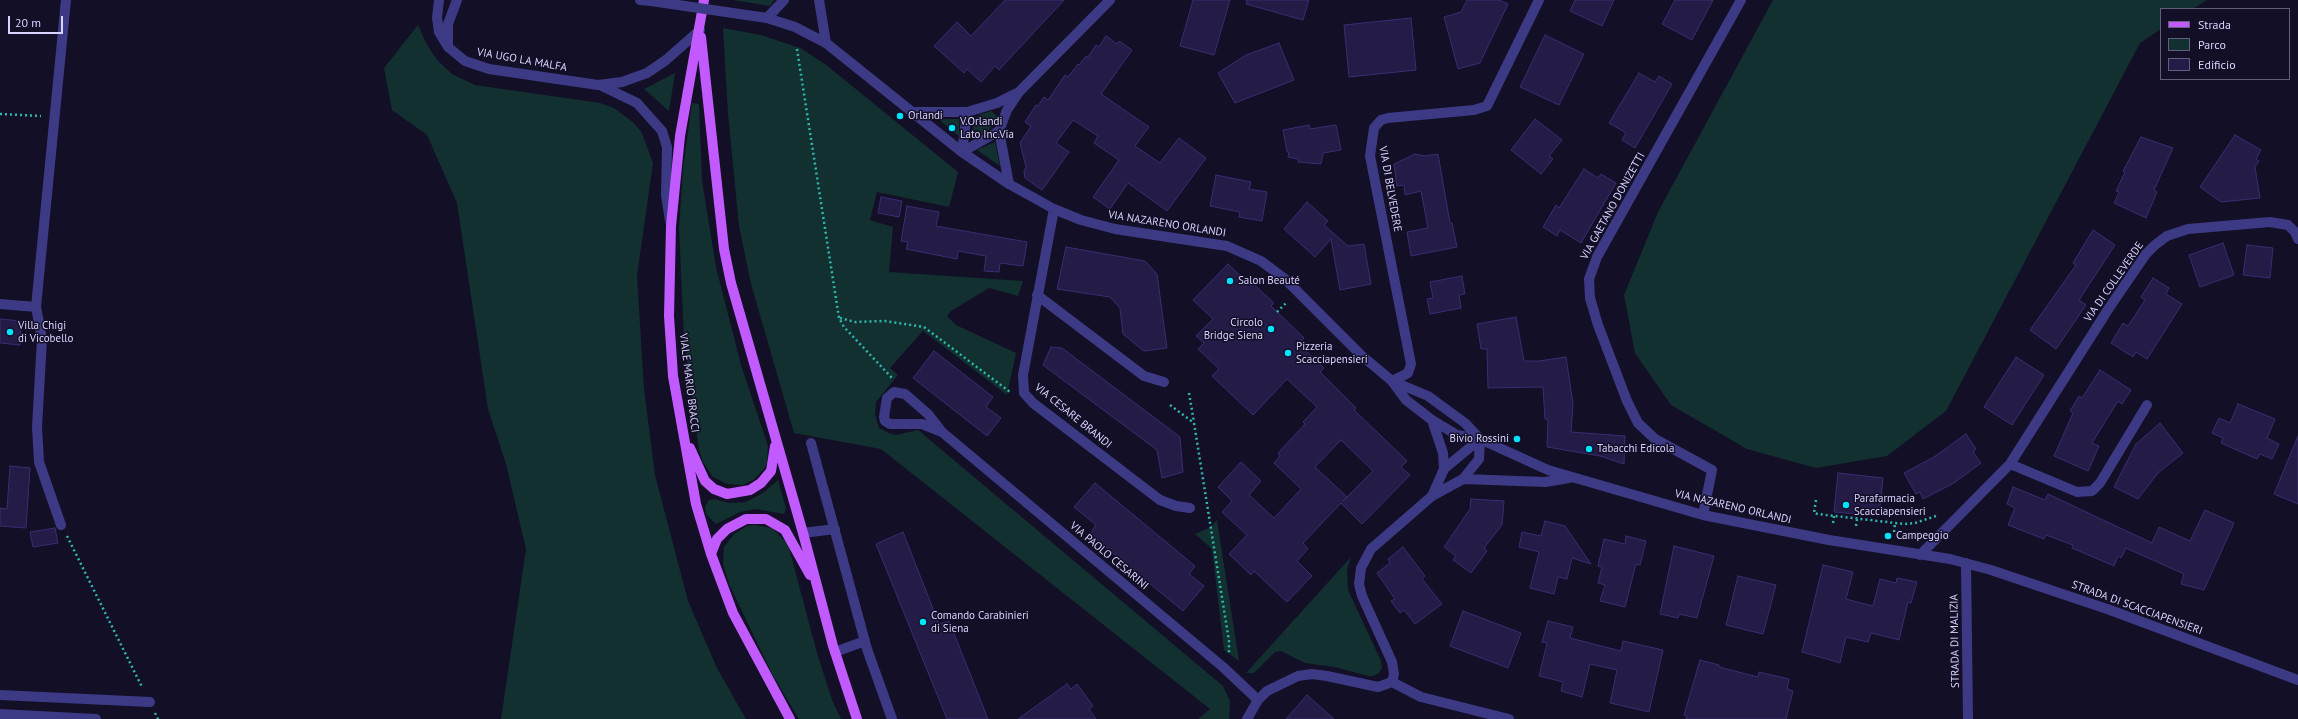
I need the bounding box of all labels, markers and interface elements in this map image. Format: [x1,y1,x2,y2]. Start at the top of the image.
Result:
scale bar [10,8,65,34]
legend [2160,8,2290,80]
text: 20 m [15,15,41,30]
text: Strada [2198,17,2231,32]
text: Parco [2198,37,2226,52]
street label: VIA UGO LA MALFA [476,46,568,74]
text: Edificio [2198,57,2236,72]
place label: Orlandi [908,109,943,123]
marker: Orlandi [895,111,905,121]
place label: V.Orlandi Lato Inc.Via [960,115,1014,141]
marker: V.Orlandi Lato Inc.Via [947,123,957,133]
street label: VIA DI BELVEDERE [1376,145,1404,233]
street label: VIA GAETANO DONIZETTI [1578,150,1648,262]
street label: VIA NAZARENO ORLANDI [1107,208,1227,240]
street label: VIA DI COLLEVERDE [2081,239,2147,325]
place label: Salon Beauté [1238,274,1300,288]
marker: Salon Beauté [1225,276,1235,286]
place label: Circolo Bridge Siena [1204,316,1263,342]
place label: Villa Chigi di Vicobello [18,319,73,345]
marker: Circolo Bridge Siena [1266,324,1276,334]
marker: Villa Chigi di Vicobello [5,327,15,337]
street label: VIALE MARIO BRACCI [676,333,702,433]
place label: Pizzeria Scacciapensieri [1296,340,1368,366]
marker: Pizzeria Scacciapensieri [1283,348,1293,358]
street label: VIA CESARE BRANDI [1032,381,1114,451]
place label: Bivio Rossini [1449,432,1509,446]
marker: Bivio Rossini [1512,434,1522,444]
place label: Tabacchi Edicola [1597,442,1674,456]
marker: Tabacchi Edicola [1584,444,1594,454]
street label: VIA NAZARENO ORLANDI [1673,487,1793,527]
place label: Parafarmacia Scacciapensieri [1854,492,1926,518]
marker: Parafarmacia Scacciapensieri [1841,500,1851,510]
street label: VIA PAOLO CESARINI [1067,519,1151,593]
place label: Campeggio [1896,529,1949,543]
marker: Campeggio [1883,531,1893,541]
street label: STRADA DI SCACCIAPENSIERI [2070,578,2204,638]
street label: STRADA DI MALIZIA [1948,594,1962,688]
place label: Comando Carabinieri di Siena [931,609,1029,635]
marker: Comando Carabinieri di Siena [918,617,928,627]

